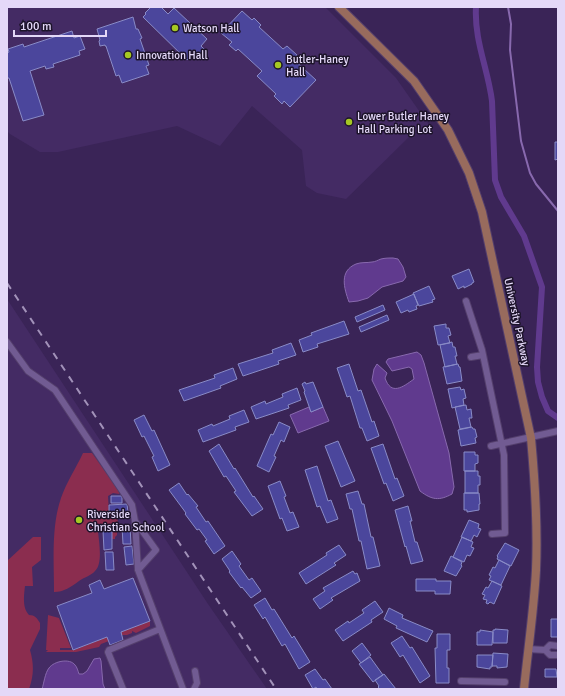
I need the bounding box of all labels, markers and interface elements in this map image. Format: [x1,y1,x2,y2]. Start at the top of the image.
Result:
scale bar [14,12,106,38]
text: 100 m [20,19,52,34]
place label: Watson Hall [183,22,240,35]
marker: Watson Hall [170,23,180,33]
place label: Innovation Hall [136,49,208,62]
marker: Innovation Hall [123,50,133,60]
place label: Butler-Haney Hall [286,53,349,79]
marker: Butler-Haney Hall [273,60,283,70]
place label: Lower Butler Haney Hall Parking Lot [357,110,450,136]
marker: Lower Butler Haney Hall Parking Lot [344,117,354,127]
street label: University Parkway [501,277,533,368]
place label: Riverside Christian School [87,508,165,534]
marker: Riverside Christian School [74,515,84,525]

